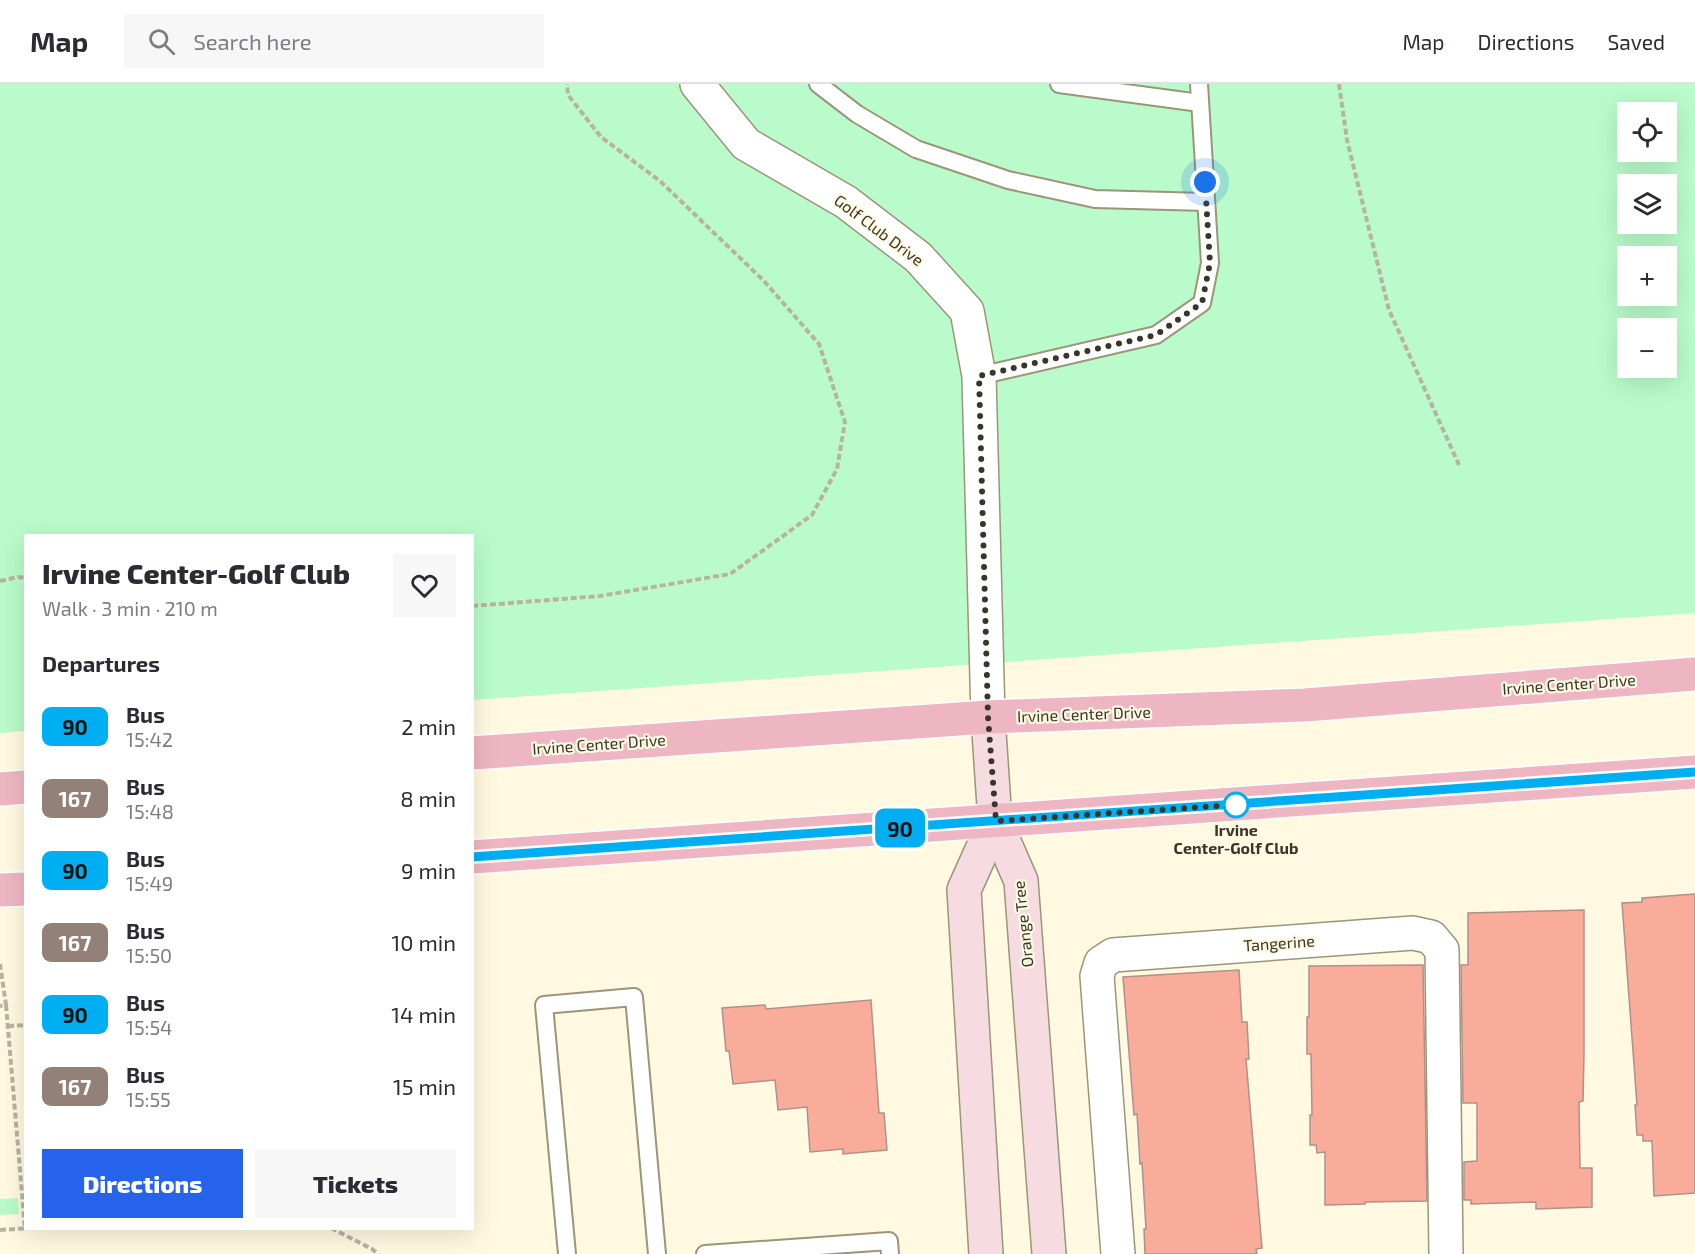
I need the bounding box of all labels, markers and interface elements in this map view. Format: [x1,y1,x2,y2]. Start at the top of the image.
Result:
search box [124,14,544,68]
text: Map [30,24,88,58]
icon: search [145,25,178,58]
text: Search here [193,28,312,54]
text: Map [1402,29,1445,54]
text: Directions [1478,29,1574,54]
text: Saved [1607,29,1665,54]
map controls [1617,102,1677,378]
button: locate [1617,102,1677,162]
your location [1190,167,1220,197]
button: layers [1617,174,1677,234]
street label: Golf Club Drive [831,190,928,269]
button: + [1617,246,1677,306]
button: − [1617,318,1677,378]
button: heart [393,554,456,617]
text: Irvine Center-Golf Club [42,556,350,590]
text: Walk · 3 min · 210 m [42,596,218,620]
text: Departures [42,650,160,676]
street label: Irvine Center Drive [1502,669,1636,698]
text: Bus [126,701,165,727]
street label: Irvine Center Drive [1017,702,1151,725]
text: 2 min [401,713,456,739]
text: 90 [62,714,88,739]
text: 15:42 [126,727,173,751]
street label: Irvine Center Drive [532,729,666,758]
text: Bus [126,773,165,799]
text: 8 min [400,785,456,811]
text: 167 [59,786,91,811]
marker: Irvine Center-Golf Club [1223,792,1249,818]
text: 15:48 [126,799,174,823]
line badge: 90 [873,808,927,848]
text: 90 [887,816,913,841]
place label: Irvine Center-Golf Club [1174,820,1298,857]
text: Bus [126,845,165,871]
text: 9 min [401,857,456,883]
text: 90 [62,858,88,883]
text: 15:49 [126,871,173,895]
street label: Orange Tree [1009,880,1037,968]
text: Bus [126,917,165,943]
text: 10 min [392,929,456,955]
text: 167 [59,930,91,955]
street label: Tangerine [1243,931,1315,954]
text: 15:50 [126,943,172,967]
text: Bus [126,989,165,1015]
text: 14 min [391,1001,456,1027]
text: 90 [62,1002,88,1027]
text: 15:54 [126,1015,172,1039]
text: Bus [126,1061,165,1087]
text: 15 min [393,1073,456,1099]
text: 167 [59,1074,91,1099]
text: 15:55 [126,1087,171,1111]
button: Directions [42,1149,243,1218]
button: Tickets [255,1149,456,1218]

